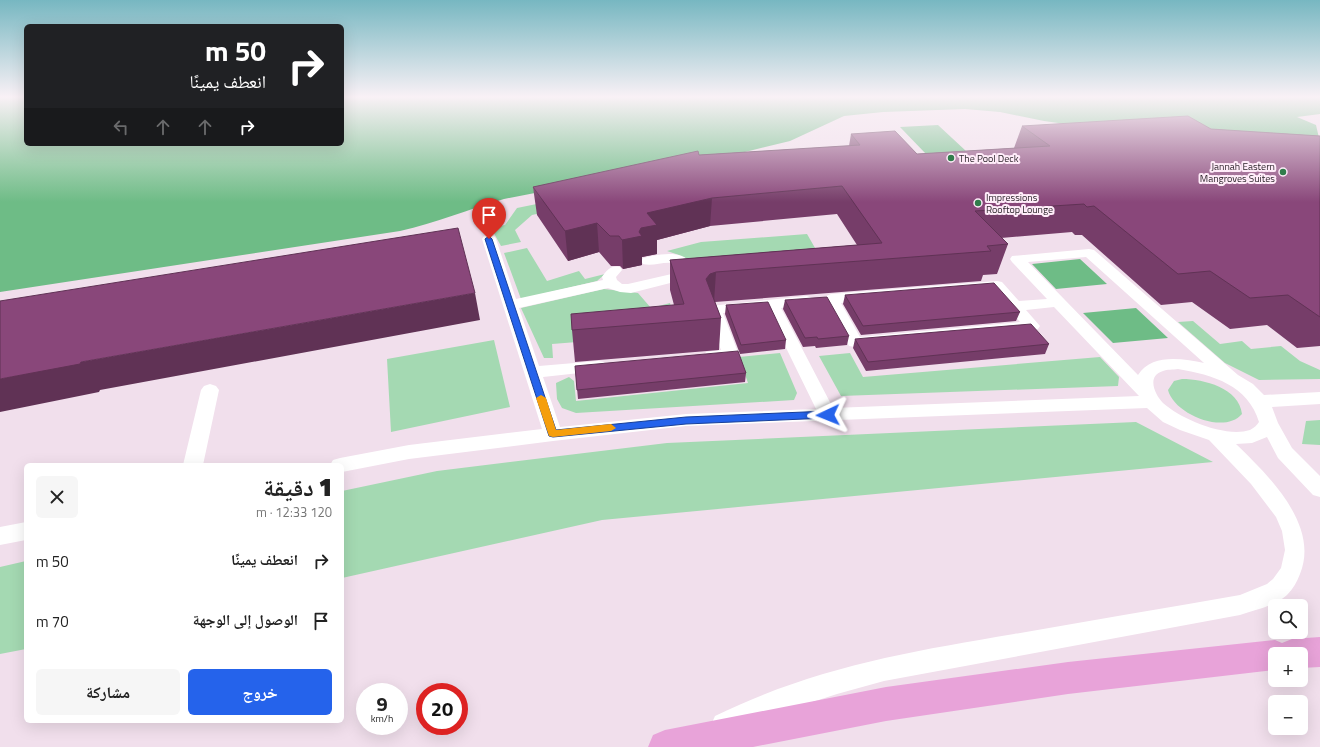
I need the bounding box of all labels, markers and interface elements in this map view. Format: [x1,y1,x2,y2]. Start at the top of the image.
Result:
text: 50 m [205,29,266,72]
icon: right [280,40,332,92]
text: انعطف يمينًا [189,68,266,95]
icon: left [110,116,132,138]
icon: ahead [152,116,174,138]
icon: ahead [194,116,216,138]
icon: right [236,116,258,138]
place label: The Pool Deck [959,151,1019,166]
marker: The Pool Deck [946,153,956,163]
place label: Jannah Eastern Mangroves Suites [1200,159,1275,186]
marker: Jannah Eastern Mangroves Suites [1278,167,1288,177]
place label: Impressions Rooftop Lounge [986,190,1053,217]
pin [472,198,506,239]
marker: Impressions Rooftop Lounge [973,198,983,208]
icon: arrive [478,204,500,226]
position arrow [807,394,849,436]
text: 1 دقيقة [263,469,332,505]
button: close [36,476,78,518]
text: 120 m · 12:33 [256,502,332,522]
text: انعطف يمينًا [231,548,298,571]
text: 50 m [36,550,69,573]
icon: right [310,550,332,572]
map controls [1268,599,1308,735]
button: search [1268,599,1308,639]
text: الوصول إلى الوجهة [193,608,298,631]
text: 70 m [36,610,69,633]
icon: arrive [310,610,332,632]
button: + [1268,647,1308,687]
button: مشاركة [36,669,180,715]
button: خروج [188,669,332,715]
speed limit sign: 20 [416,683,468,735]
text: 9 [376,688,388,719]
button: − [1268,695,1308,735]
text: km/h [371,711,393,726]

